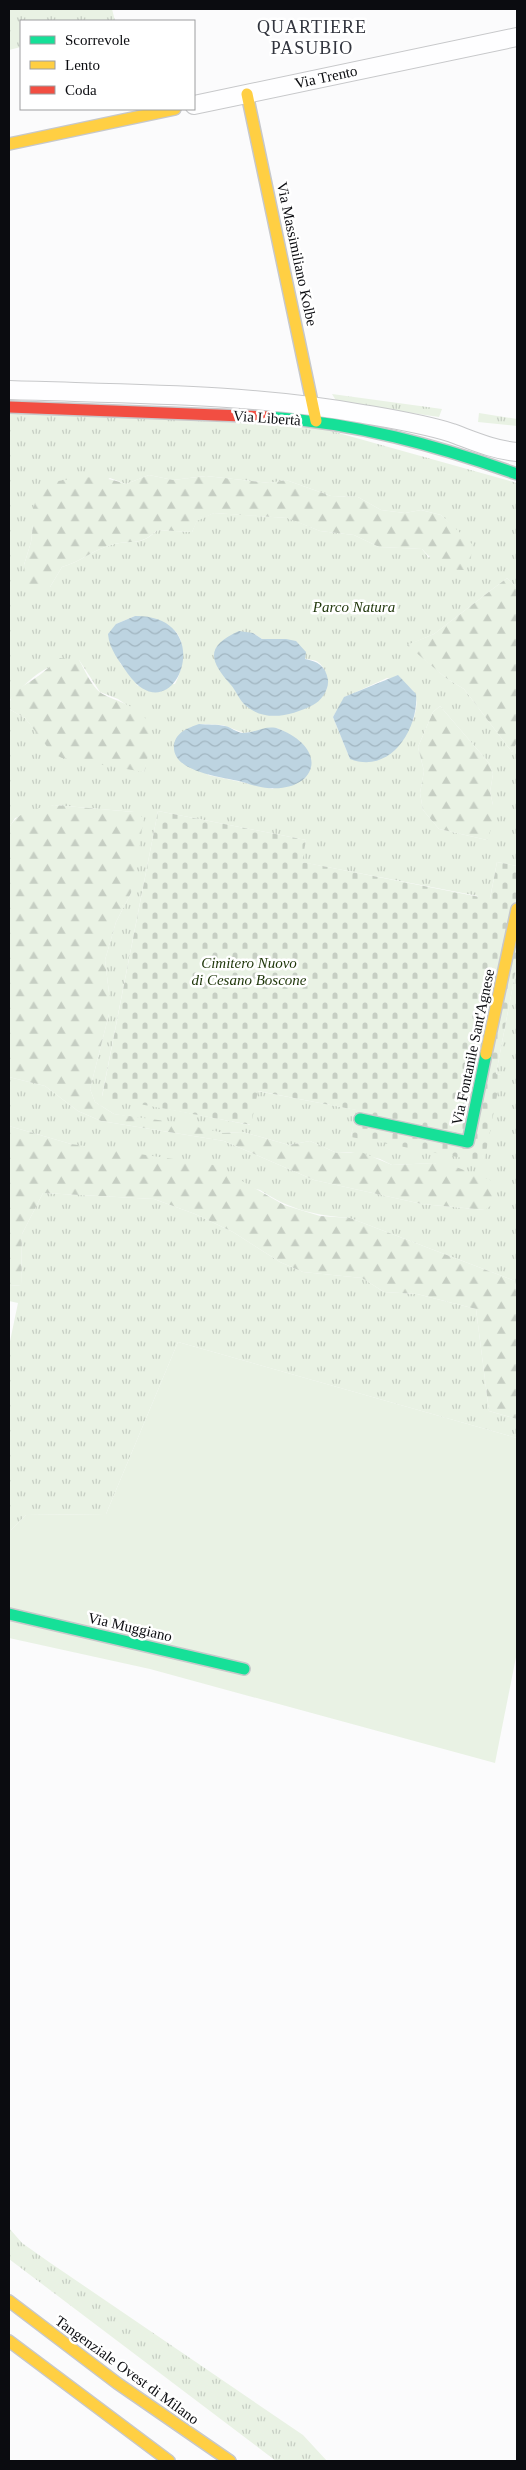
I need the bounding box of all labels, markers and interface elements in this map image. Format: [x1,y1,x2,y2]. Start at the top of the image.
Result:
district label: QUARTIERE PASUBIO [257,17,367,58]
legend [20,20,195,110]
text: Scorrevole [65,32,130,48]
text: Lento [65,57,100,73]
street label: Via Trento [293,63,359,91]
text: Coda [65,82,97,98]
street label: Via Massimiliano Kolbe [274,181,320,328]
street label: Via Libertà [233,408,302,428]
park label: Parco Natura [312,599,395,615]
park label: Cimitero Nuovo di Cesano Boscone [192,955,307,988]
street label: Via Fontanile Sant'Agnese [449,967,497,1127]
street label: Via Muggiano [86,1610,174,1644]
street label: Tangenziale Ovest di Milano [52,2313,202,2427]

